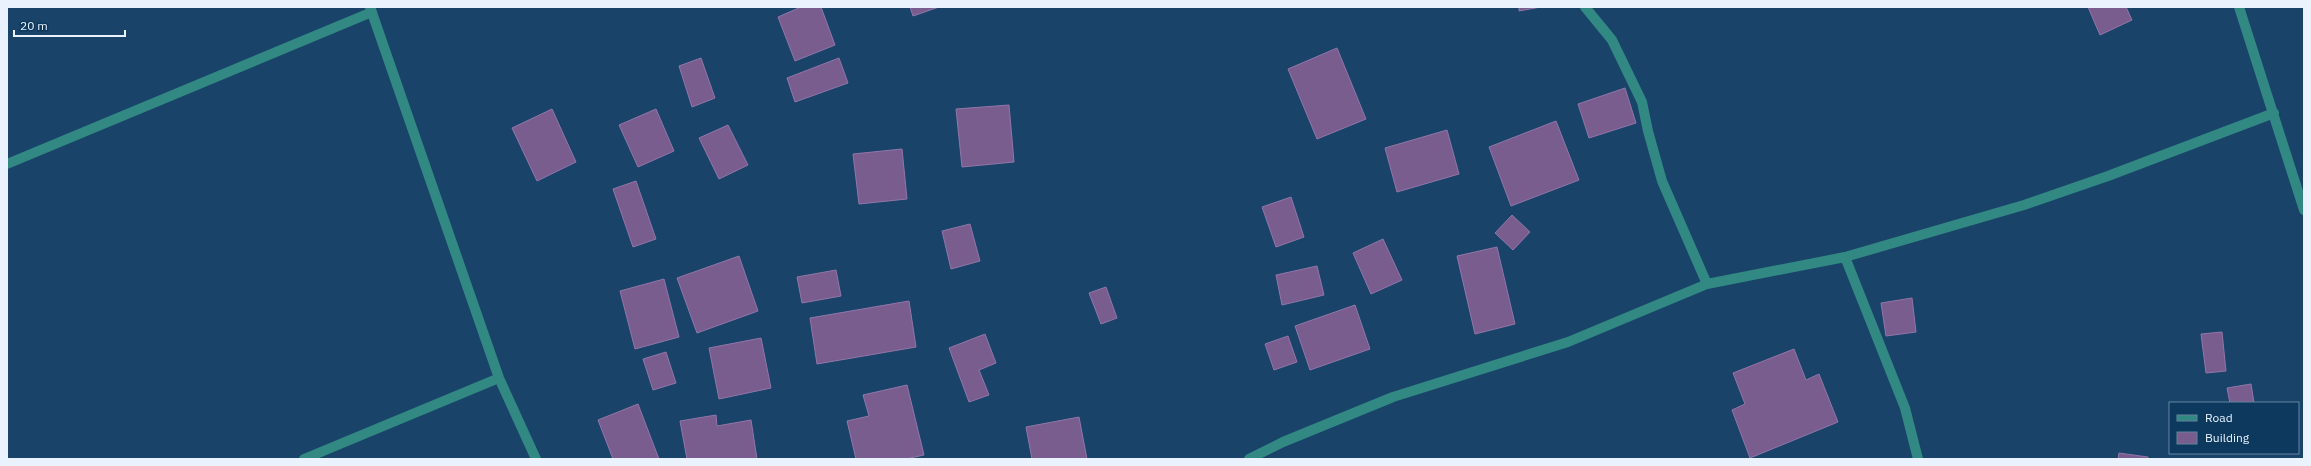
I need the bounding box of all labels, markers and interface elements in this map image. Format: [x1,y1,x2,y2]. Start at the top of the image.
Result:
scale bar [14,12,125,38]
text: 20 m [20,18,48,33]
legend [2169,402,2299,454]
text: Road [2205,410,2233,425]
text: Building [2205,430,2250,445]

